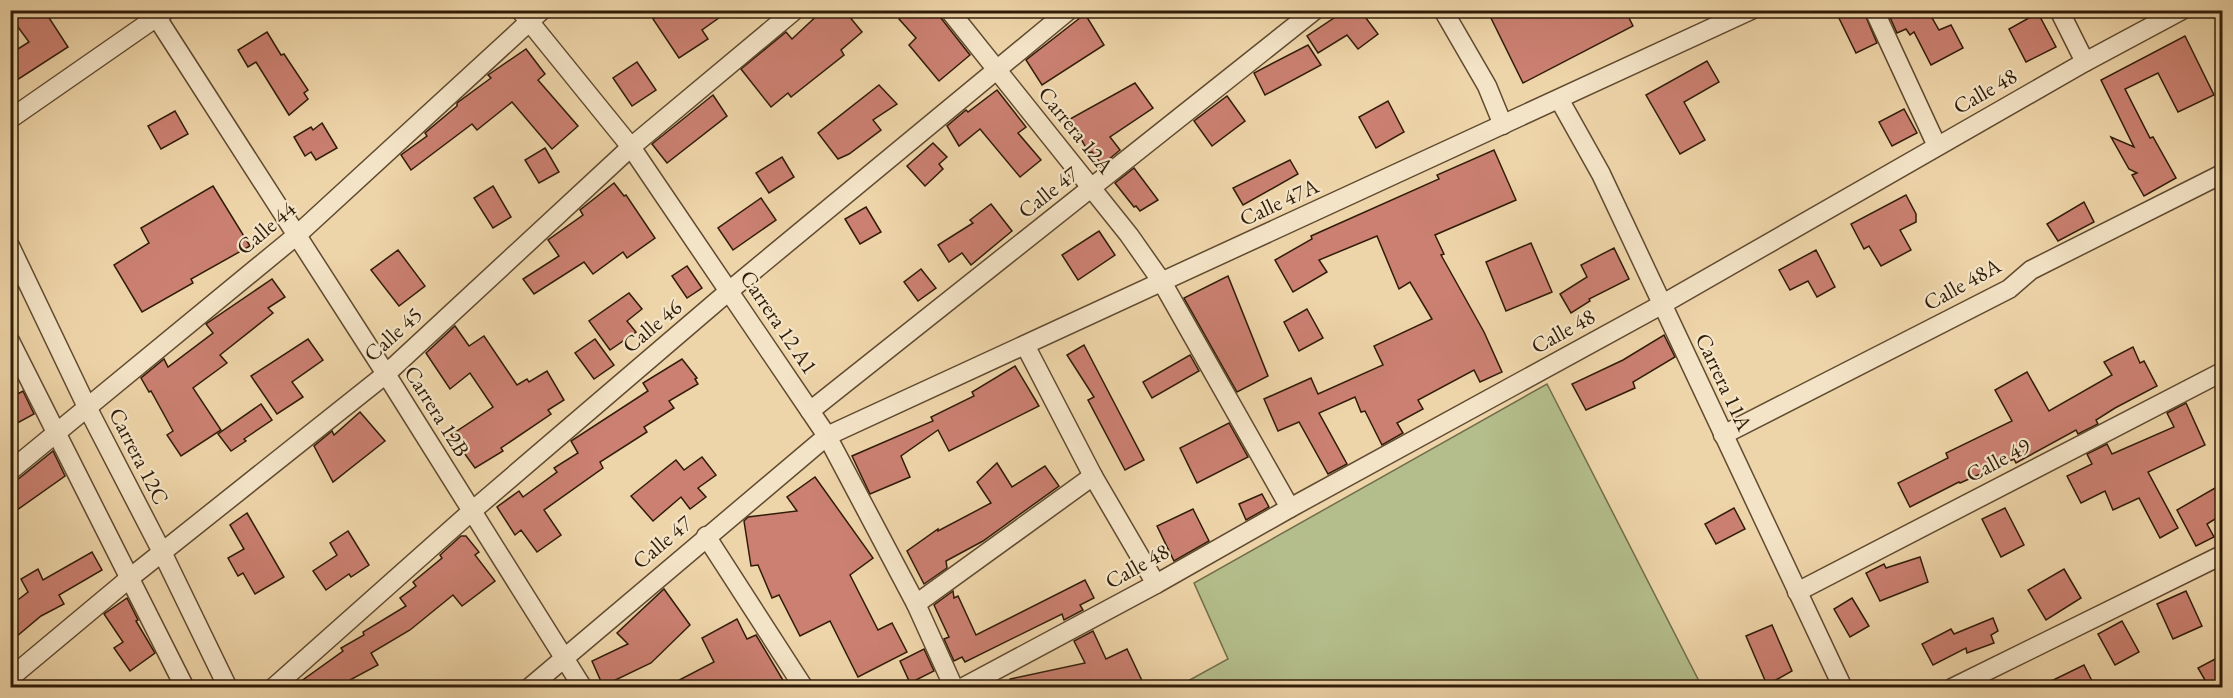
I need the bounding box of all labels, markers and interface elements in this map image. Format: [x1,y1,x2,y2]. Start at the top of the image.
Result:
street label: Calle 48 [1948,61,2022,121]
street label: Carrera 12A [1032,80,1121,180]
street label: Calle 47 [1012,159,1084,225]
street label: Calle 47A [1235,171,1324,233]
street label: Calle 44 [230,194,302,261]
street label: Calle 48A [1918,251,2007,317]
street label: Carrera 12 A1 [734,264,824,380]
street label: Calle 46 [616,292,688,359]
street label: Calle 45 [358,300,428,368]
street label: Calle 48 [1526,302,1600,360]
street label: Carrera 11A [1689,328,1760,436]
street label: Carrera 12B [398,360,476,462]
street label: Carrera 12C [102,403,176,509]
street label: Calle 49 [1961,431,2036,489]
street label: Calle 47 [626,508,698,575]
street label: Calle 48 [1100,537,1174,595]

